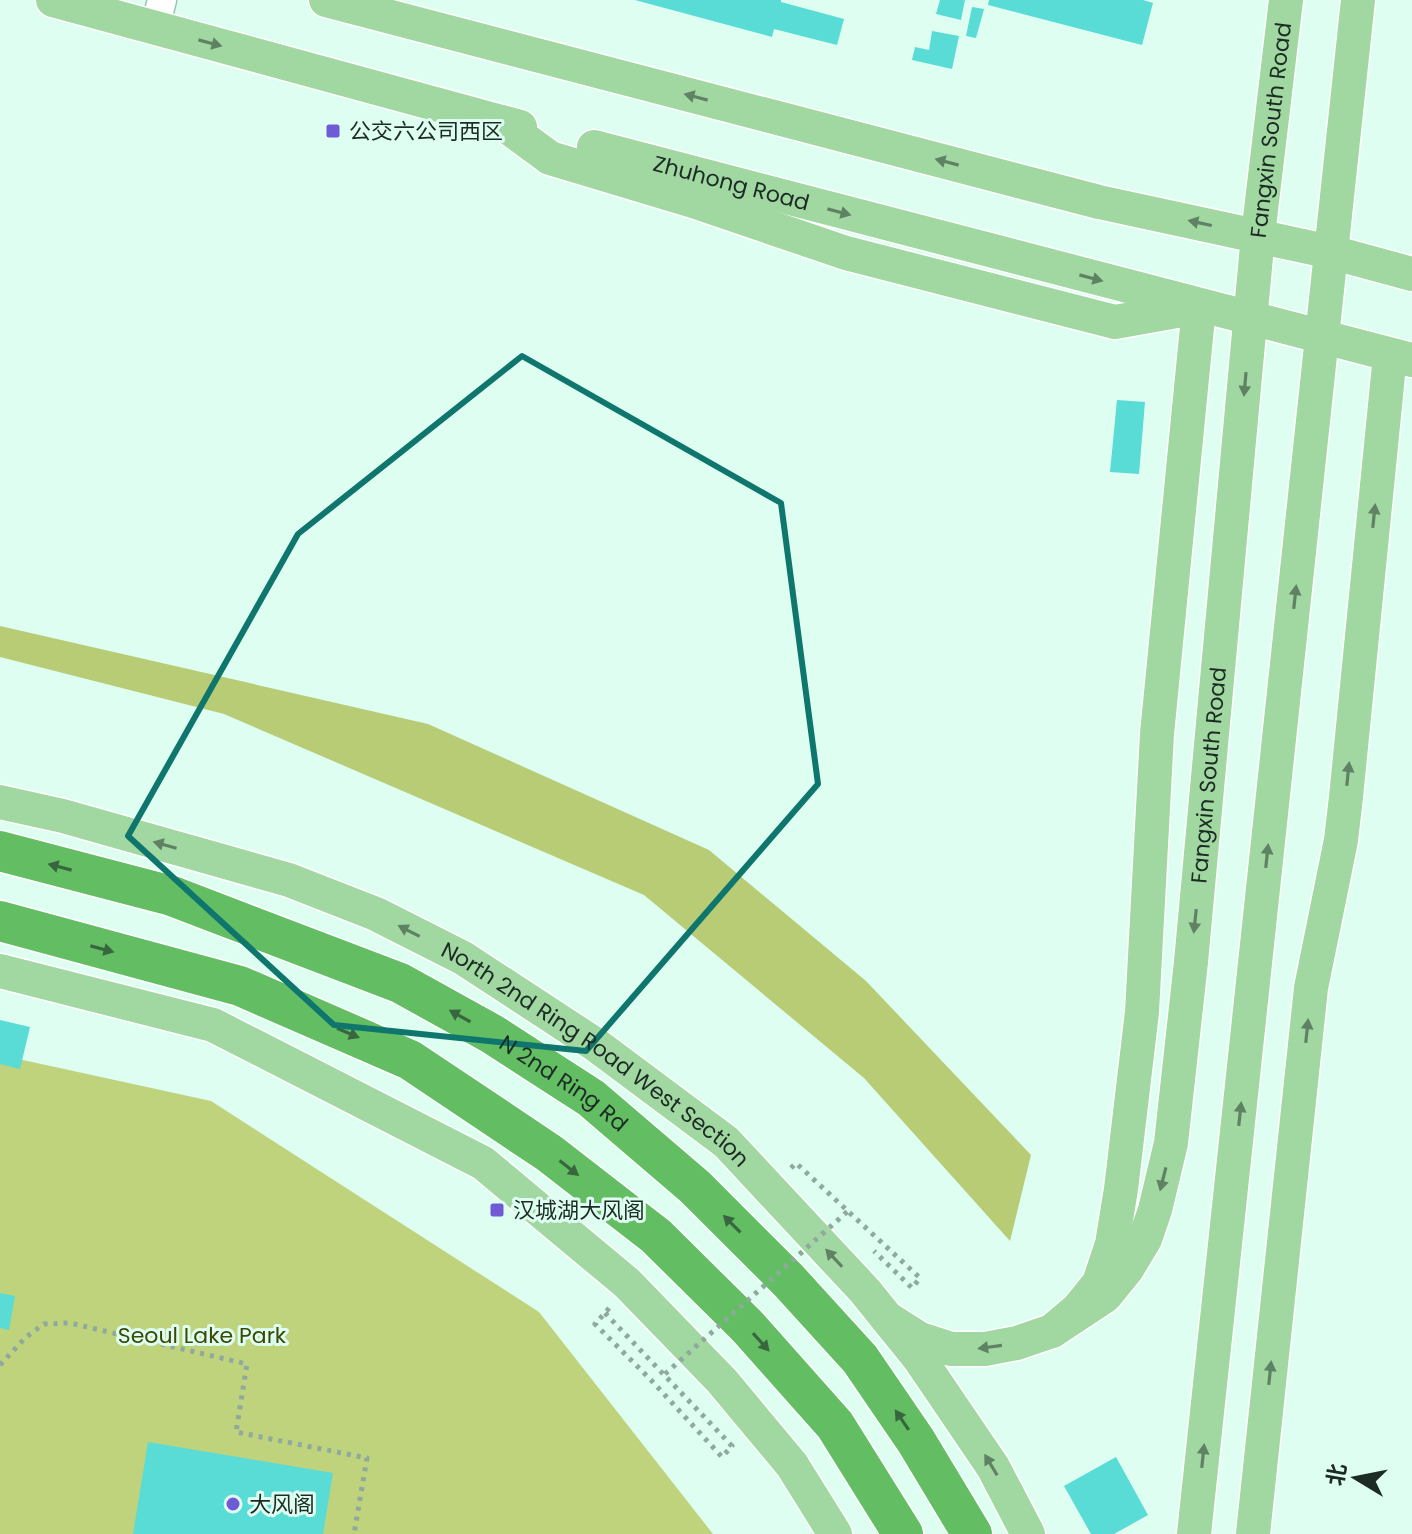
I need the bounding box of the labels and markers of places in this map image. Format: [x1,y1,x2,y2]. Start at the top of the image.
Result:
place label: 公交六公司西区 [349,116,503,147]
marker: 公交六公司西区 [324,122,342,140]
place label: 汉城湖大风阁 [513,1195,645,1226]
marker: 汉城湖大风阁 [488,1201,506,1219]
place label: 大风阁 [249,1489,315,1520]
marker: 大风阁 [224,1495,242,1513]

